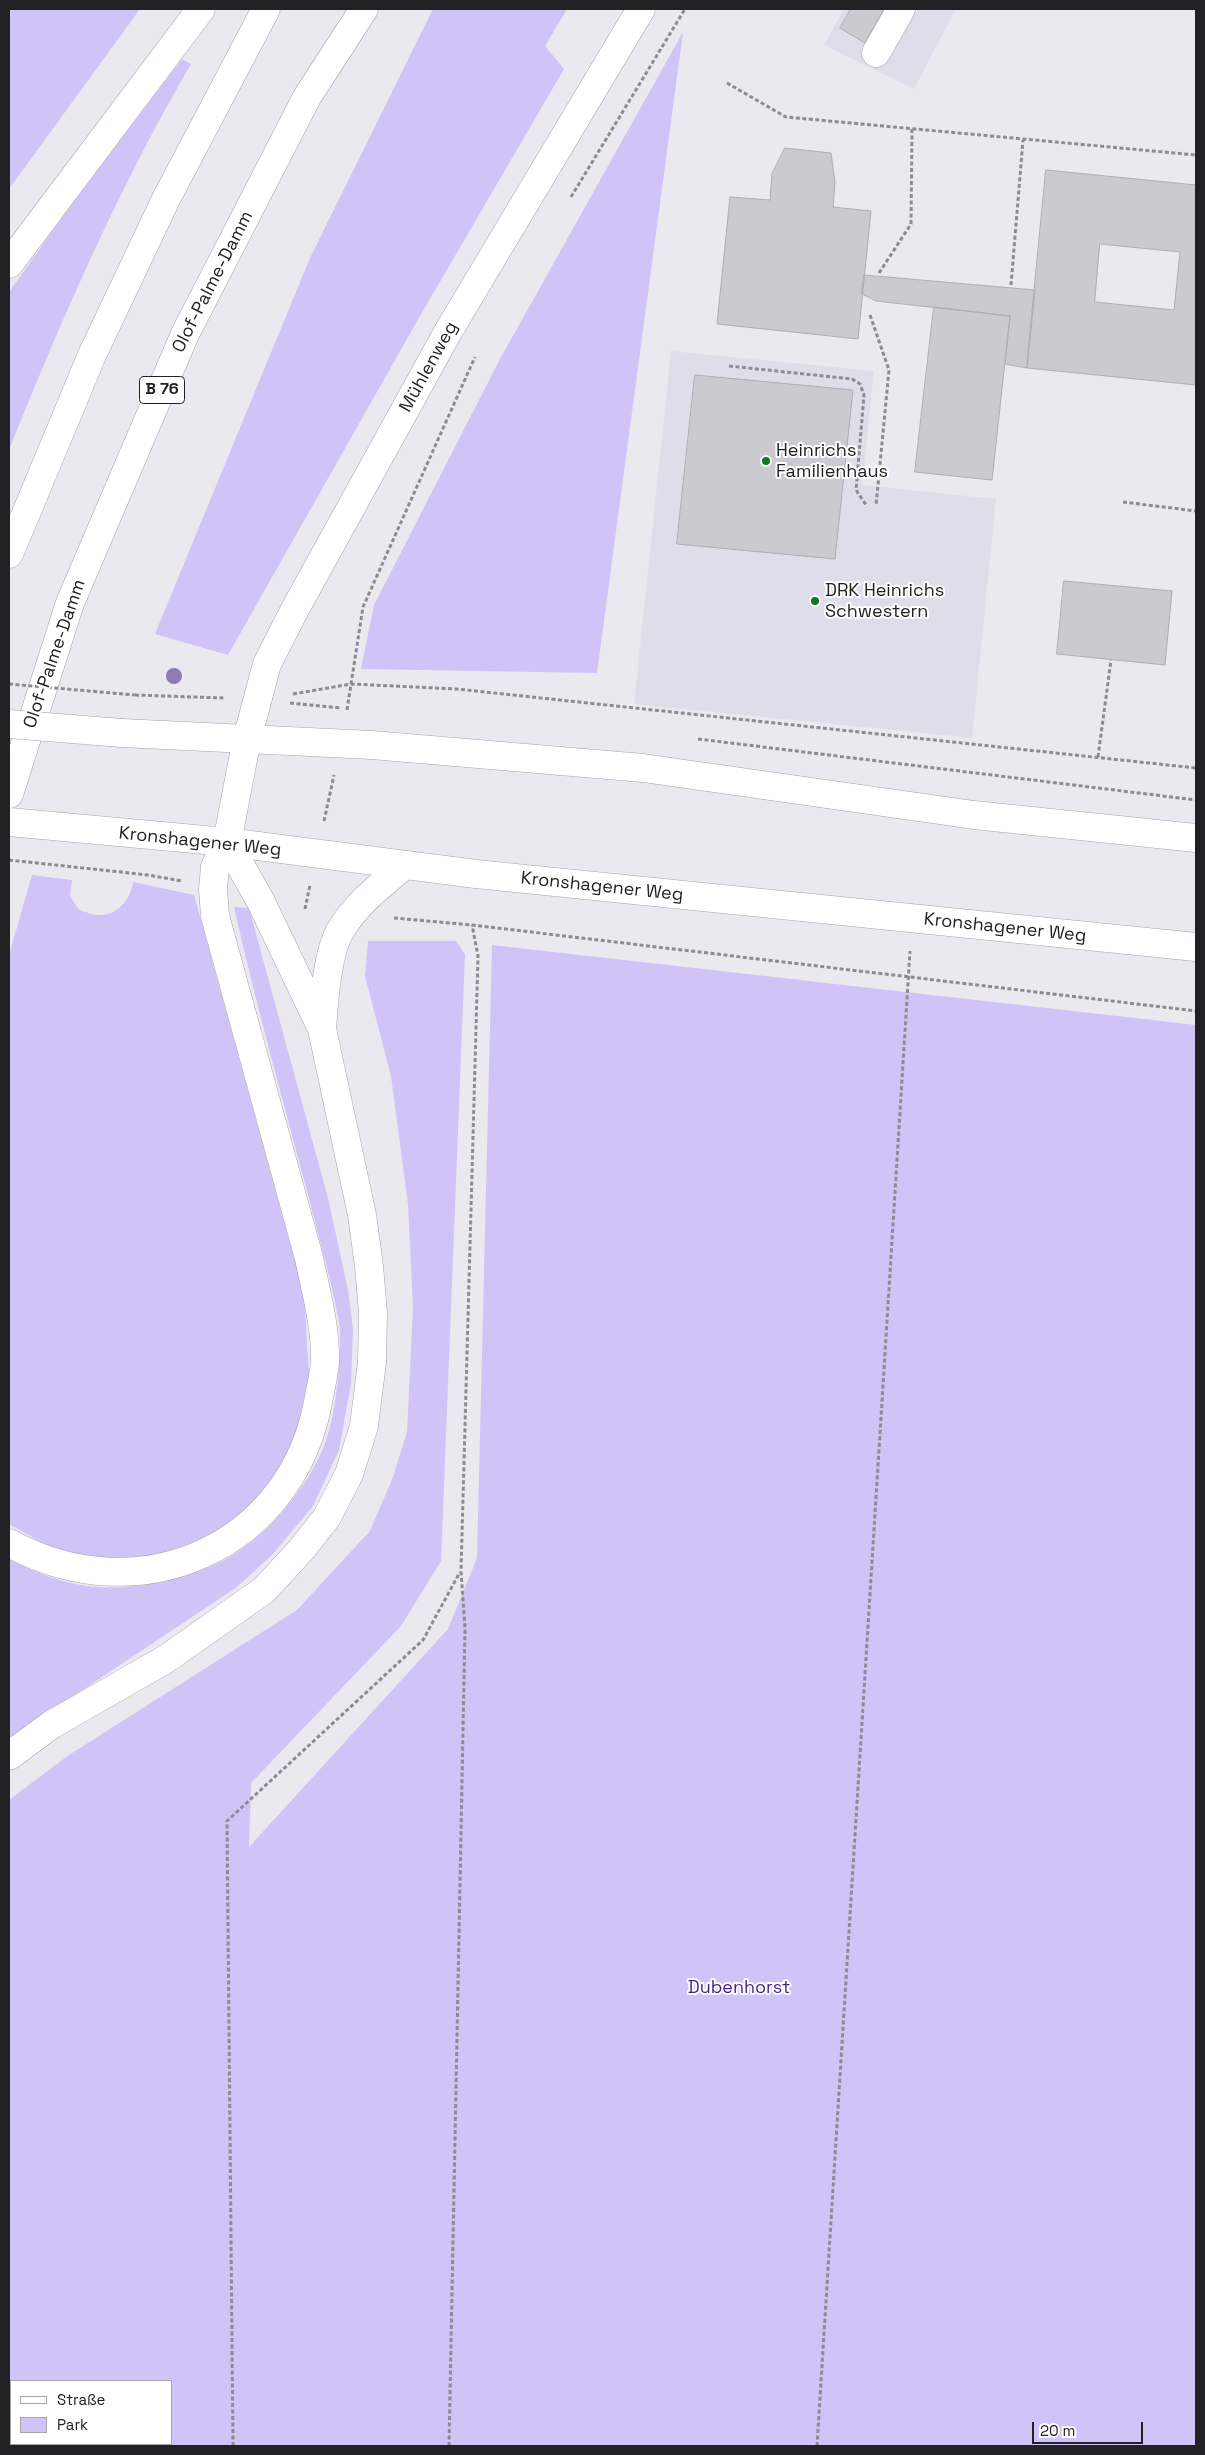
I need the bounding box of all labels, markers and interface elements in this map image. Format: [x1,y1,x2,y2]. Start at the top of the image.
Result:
street label: Olof-Palme-Damm [168,208,258,356]
street label: Mühlenweg [395,318,463,416]
road number: B 76 [140,376,184,404]
place label: Heinrichs Familienhaus [776,440,888,482]
marker: Heinrichs Familienhaus [760,455,772,467]
street label: Olof-Palme-Damm [19,577,91,731]
place label: DRK Heinrichs Schwestern [825,580,944,622]
marker: DRK Heinrichs Schwestern [809,595,821,607]
street label: Kronshagener Weg [118,823,282,861]
street label: Kronshagener Weg [520,868,684,906]
street label: Kronshagener Weg [923,909,1087,947]
park label: Dubenhorst [688,1977,790,1999]
legend [10,2380,172,2445]
text: Straße [57,2390,105,2409]
scale bar [1035,2412,1146,2444]
text: Park [57,2415,88,2434]
text: 20 m [1040,2421,1075,2440]

